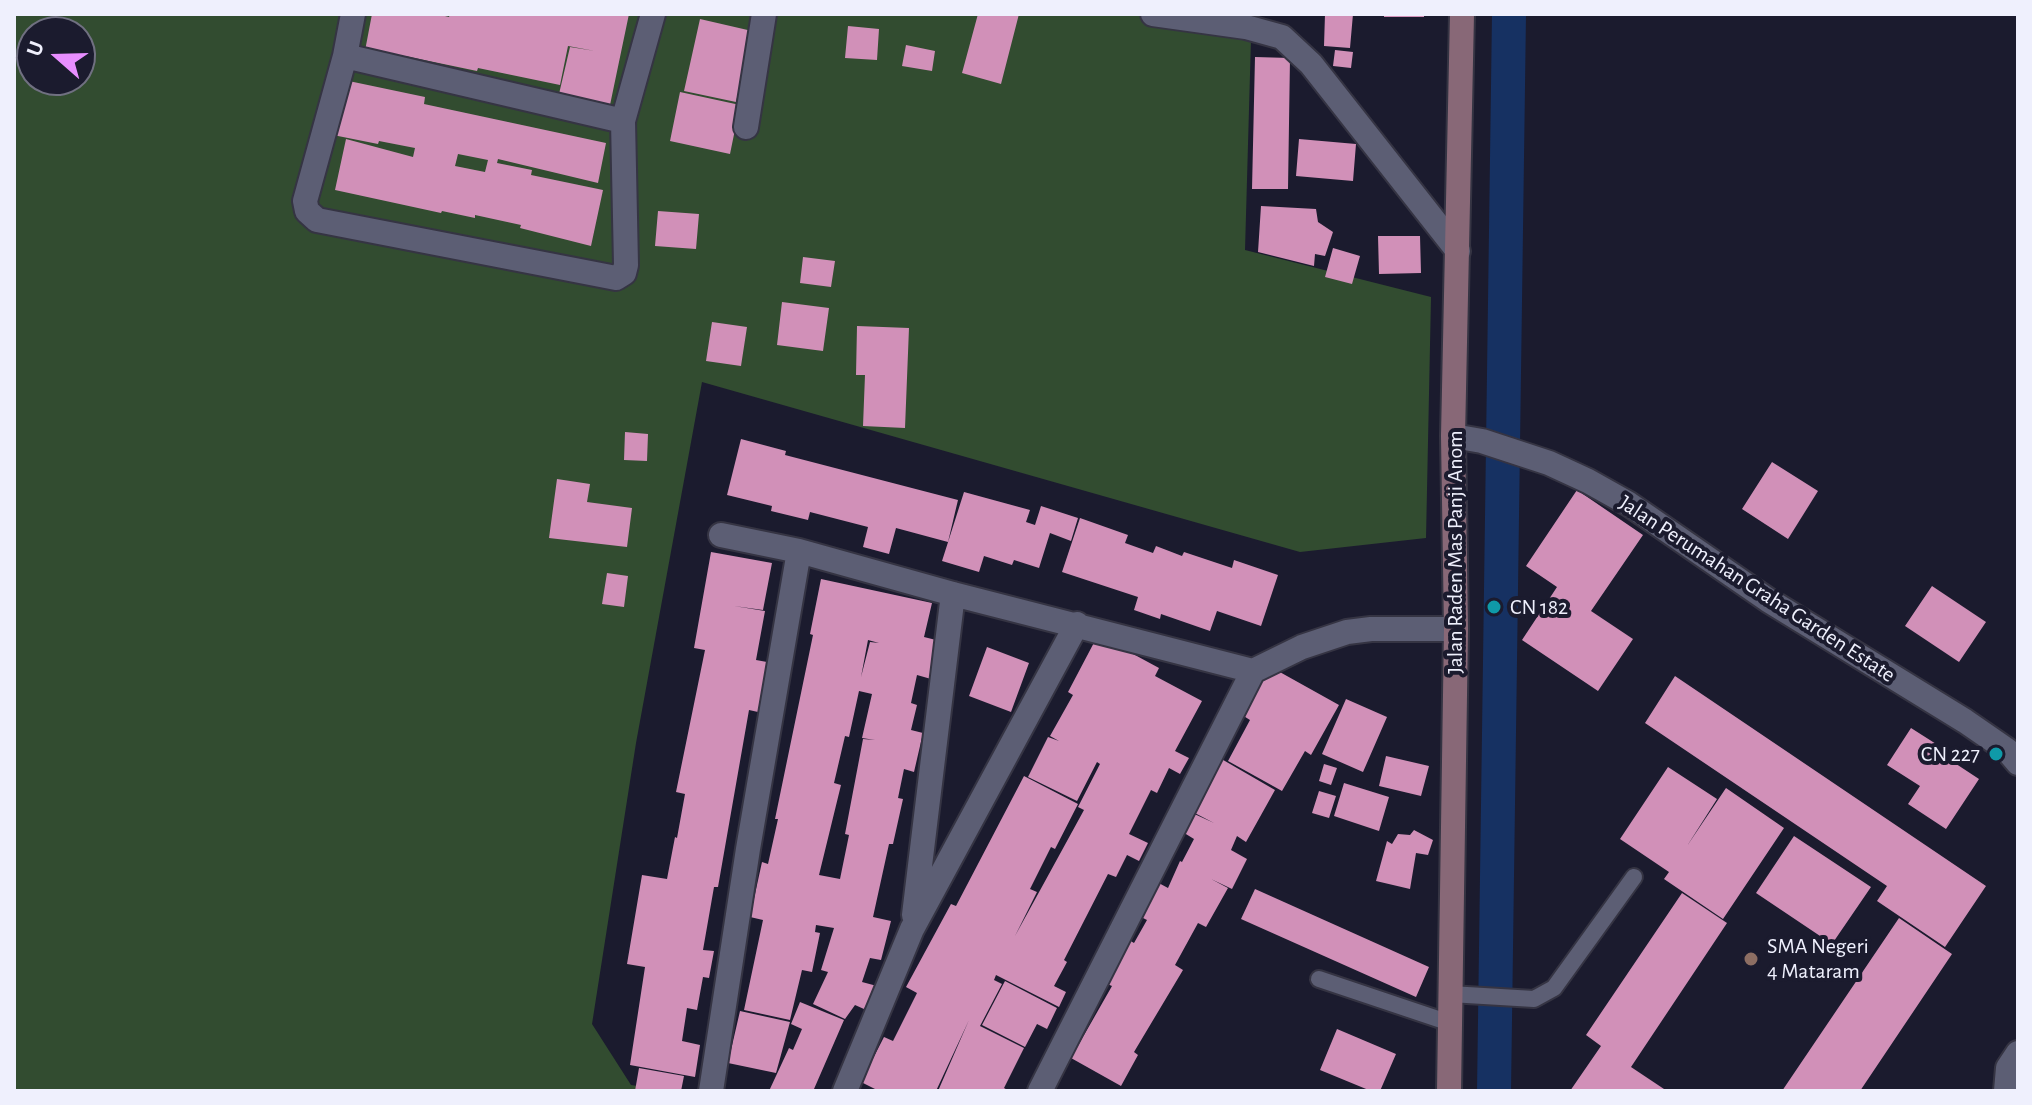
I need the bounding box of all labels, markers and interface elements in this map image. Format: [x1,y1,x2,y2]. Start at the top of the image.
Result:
north arrow [16,16,96,96]
text: U [23,38,48,59]
street label: Jalan Raden Mas Panji Anom [1442,430,1468,674]
street label: Jalan Perumahan Graha Garden Estate [1614,490,1900,688]
place label: CN 182 [1510,594,1568,620]
marker: CN 182 [1485,598,1503,616]
place label: CN 227 [1921,741,1980,767]
marker: CN 227 [1987,745,2005,763]
place label: SMA Negeri 4 Mataram [1767,933,1869,984]
marker: SMA Negeri 4 Mataram [1742,950,1760,968]

